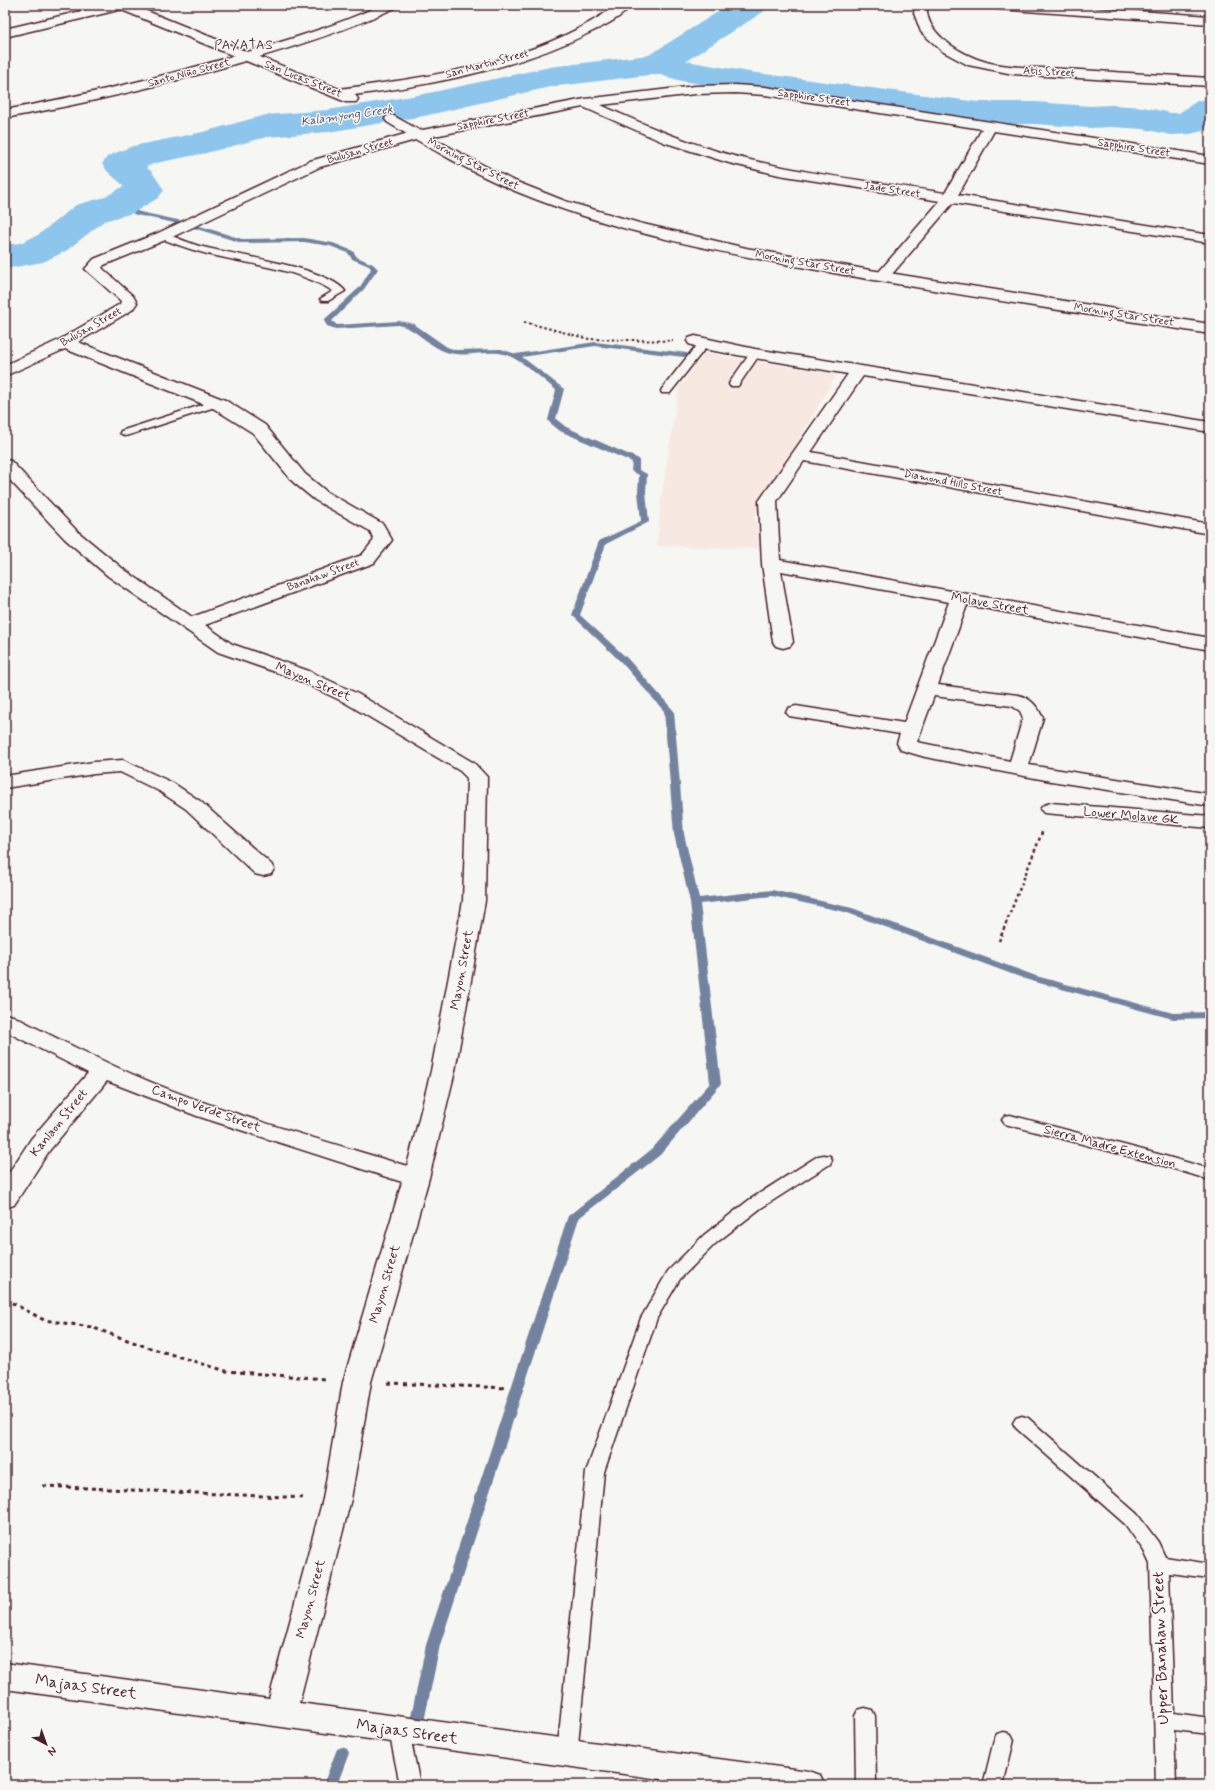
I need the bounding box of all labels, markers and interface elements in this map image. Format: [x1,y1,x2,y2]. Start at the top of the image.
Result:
district label: PAYATAS [214,37,274,54]
street label: San Martin Street [444,46,530,82]
street label: Santo Niño Street [146,55,232,91]
street label: San Lucas Street [262,57,344,101]
street label: Atis Street [1023,64,1075,80]
street label: Sapphire Street [777,86,851,110]
water label: Kalamyong Creek [300,102,394,131]
street label: Sapphire Street [456,106,530,134]
street label: Bulusan Street [325,135,395,167]
street label: Morning Star Street [424,135,521,195]
street label: Sapphire Street [1097,135,1171,161]
street label: Jade Street [862,179,922,201]
street label: Morning Star Street [754,247,856,281]
street label: Morning Star Street [1073,300,1175,332]
street label: Bulusan Street [58,304,124,350]
street label: Diamond Hills Street [902,467,1004,499]
street label: Banahaw Street [285,555,361,595]
street label: Molave Street [950,589,1031,619]
street label: Mayon Street [272,658,354,706]
street label: Lower Molave GK [1082,803,1180,829]
street label: Mayon Street [447,928,477,1011]
street label: Campo Verde Street [149,1081,263,1137]
street label: Kanlaon Street [26,1086,92,1160]
street label: Sierra Madre Extension [1042,1121,1178,1173]
street label: Mayon Street [366,1242,404,1325]
street label: Mayon Street [292,1557,330,1640]
street label: Upper Banahaw Street [1148,1571,1174,1725]
street label: Majaas Street [34,1669,139,1705]
street label: Majaas Street [355,1714,460,1750]
north arrow [26,1724,66,1764]
text: N [45,1743,59,1758]

